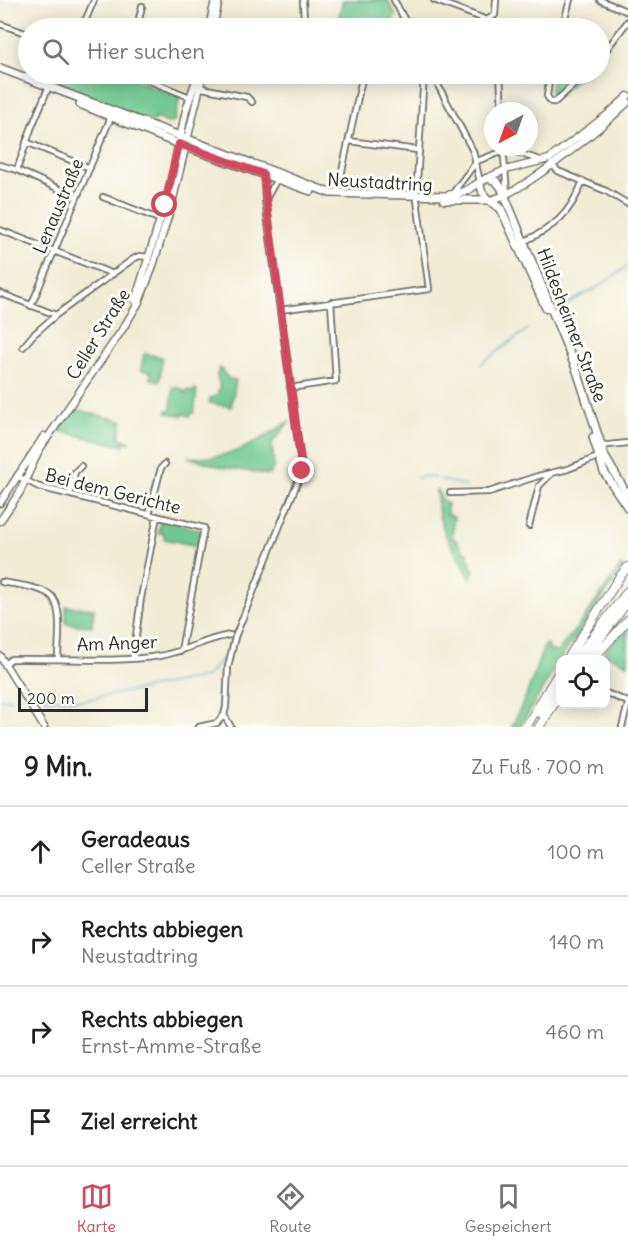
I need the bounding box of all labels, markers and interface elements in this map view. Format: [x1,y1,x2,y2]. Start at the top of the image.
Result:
search box [18,18,610,84]
icon: search [39,35,72,68]
text: Hier suchen [87,37,205,65]
north arrow [484,102,538,156]
street label: Lenaustraße [28,155,88,257]
street label: Neustadtring [327,168,433,196]
route start [151,191,177,217]
street label: Hildesheimer Straße [532,245,612,405]
street label: Celler Straße [61,284,135,384]
route end [288,457,314,483]
street label: Bei dem Gerichte [43,463,183,519]
street label: Am Anger [76,630,158,656]
map controls [556,655,610,709]
button: locate [556,655,610,709]
scale bar [18,685,148,712]
text: 200 m [27,688,75,708]
text: 9 Min. [24,750,92,783]
text: Zu Fuß · 700 m [471,754,604,779]
text: Geradeaus [81,825,190,853]
icon: ahead [24,835,57,868]
text: 100 m [547,839,604,864]
text: Celler Straße [81,853,196,878]
text: Rechts abbiegen [81,915,243,943]
icon: right [24,925,57,958]
text: 140 m [549,929,604,954]
text: Neustadtring [81,943,198,968]
text: Rechts abbiegen [81,1005,243,1033]
icon: right [24,1015,57,1048]
text: 460 m [545,1019,604,1044]
text: Ernst-Amme-Straße [81,1033,262,1058]
icon: arrive [24,1105,57,1138]
text: Ziel erreicht [81,1107,198,1135]
tab: Karte [77,1180,116,1236]
tab: Route [269,1180,311,1236]
tab: Gespeichert [465,1180,551,1236]

